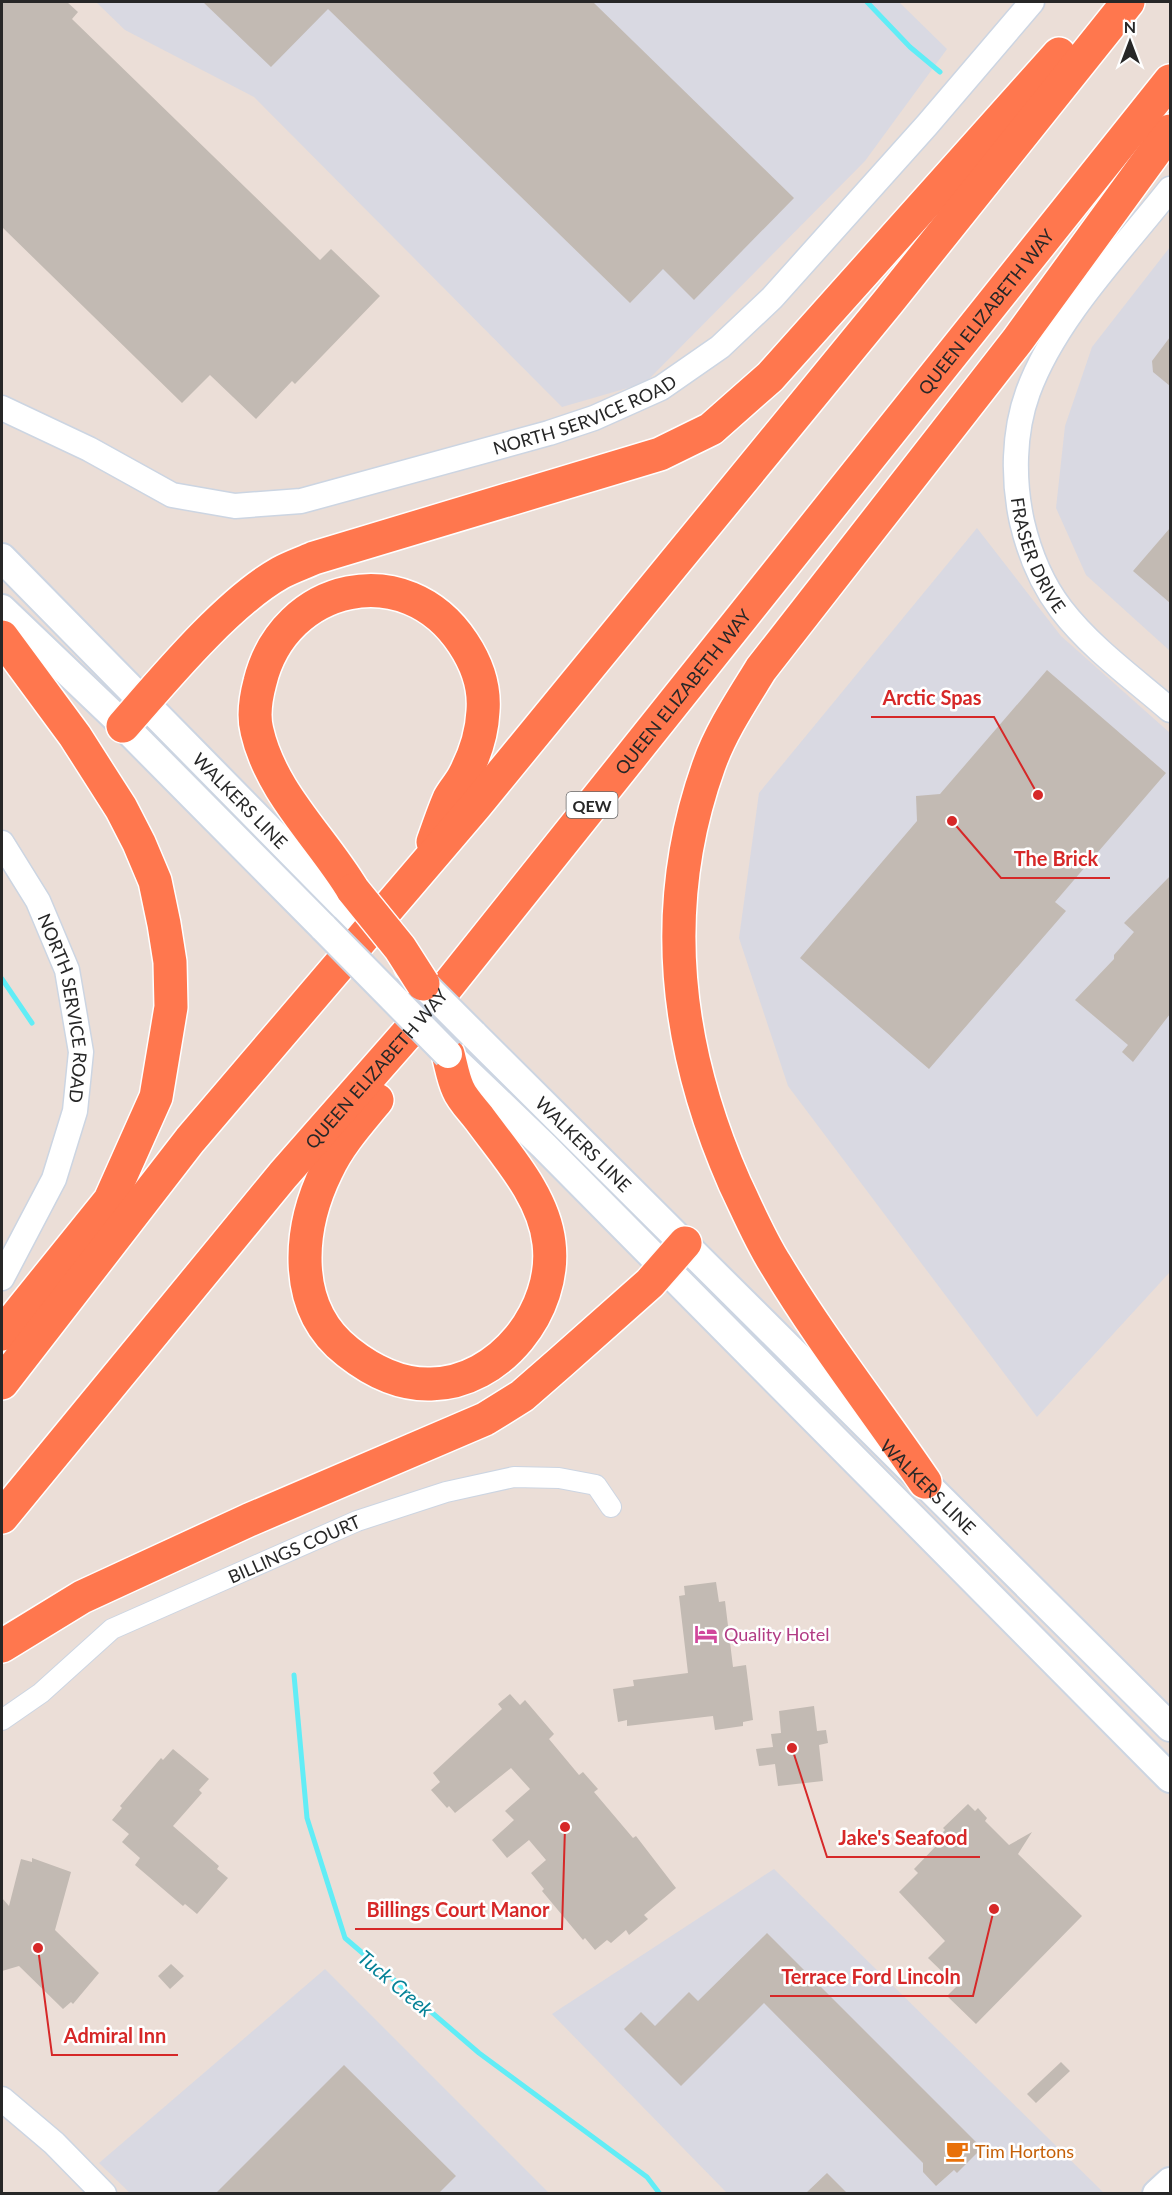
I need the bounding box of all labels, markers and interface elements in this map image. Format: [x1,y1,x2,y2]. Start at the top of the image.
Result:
north arrow [1100,12,1160,72]
text: N [1124,17,1136,36]
street label: QUEEN ELIZABETH WAY [913,224,1059,399]
street label: NORTH SERVICE ROAD [490,370,680,459]
street label: FRASER DRIVE [1007,496,1071,617]
street label: QUEEN ELIZABETH WAY [610,604,756,779]
callout: Arctic Spas [871,679,994,717]
text: Arctic Spas [881,685,982,709]
street label: WALKERS LINE [188,748,292,853]
road number: QEW [566,792,618,818]
callout: The Brick [1001,840,1110,878]
text: The Brick [1014,846,1099,870]
street label: NORTH SERVICE ROAD [33,910,92,1104]
street label: QUEEN ELIZABETH WAY [300,984,453,1153]
street label: WALKERS LINE [531,1092,636,1196]
street label: WALKERS LINE [876,1435,981,1539]
street label: BILLINGS COURT [224,1510,364,1588]
hotel icon: Quality Hotel [693,1621,719,1647]
place label: Quality Hotel [724,1623,829,1645]
callout: Jake's Seafood [827,1819,980,1857]
text: Jake's Seafood [838,1825,968,1849]
callout: Billings Court Manor [355,1891,562,1929]
text: Billings Court Manor [366,1897,550,1921]
water label: Tuck Creek [354,1945,439,2022]
callout: Terrace Ford Lincoln [770,1958,973,1996]
text: Terrace Ford Lincoln [781,1964,961,1988]
callout: Admiral Inn [52,2017,178,2055]
text: Admiral Inn [63,2023,166,2047]
cafe icon: Tim Hortons [944,2138,970,2164]
place label: Tim Hortons [975,2140,1074,2162]

